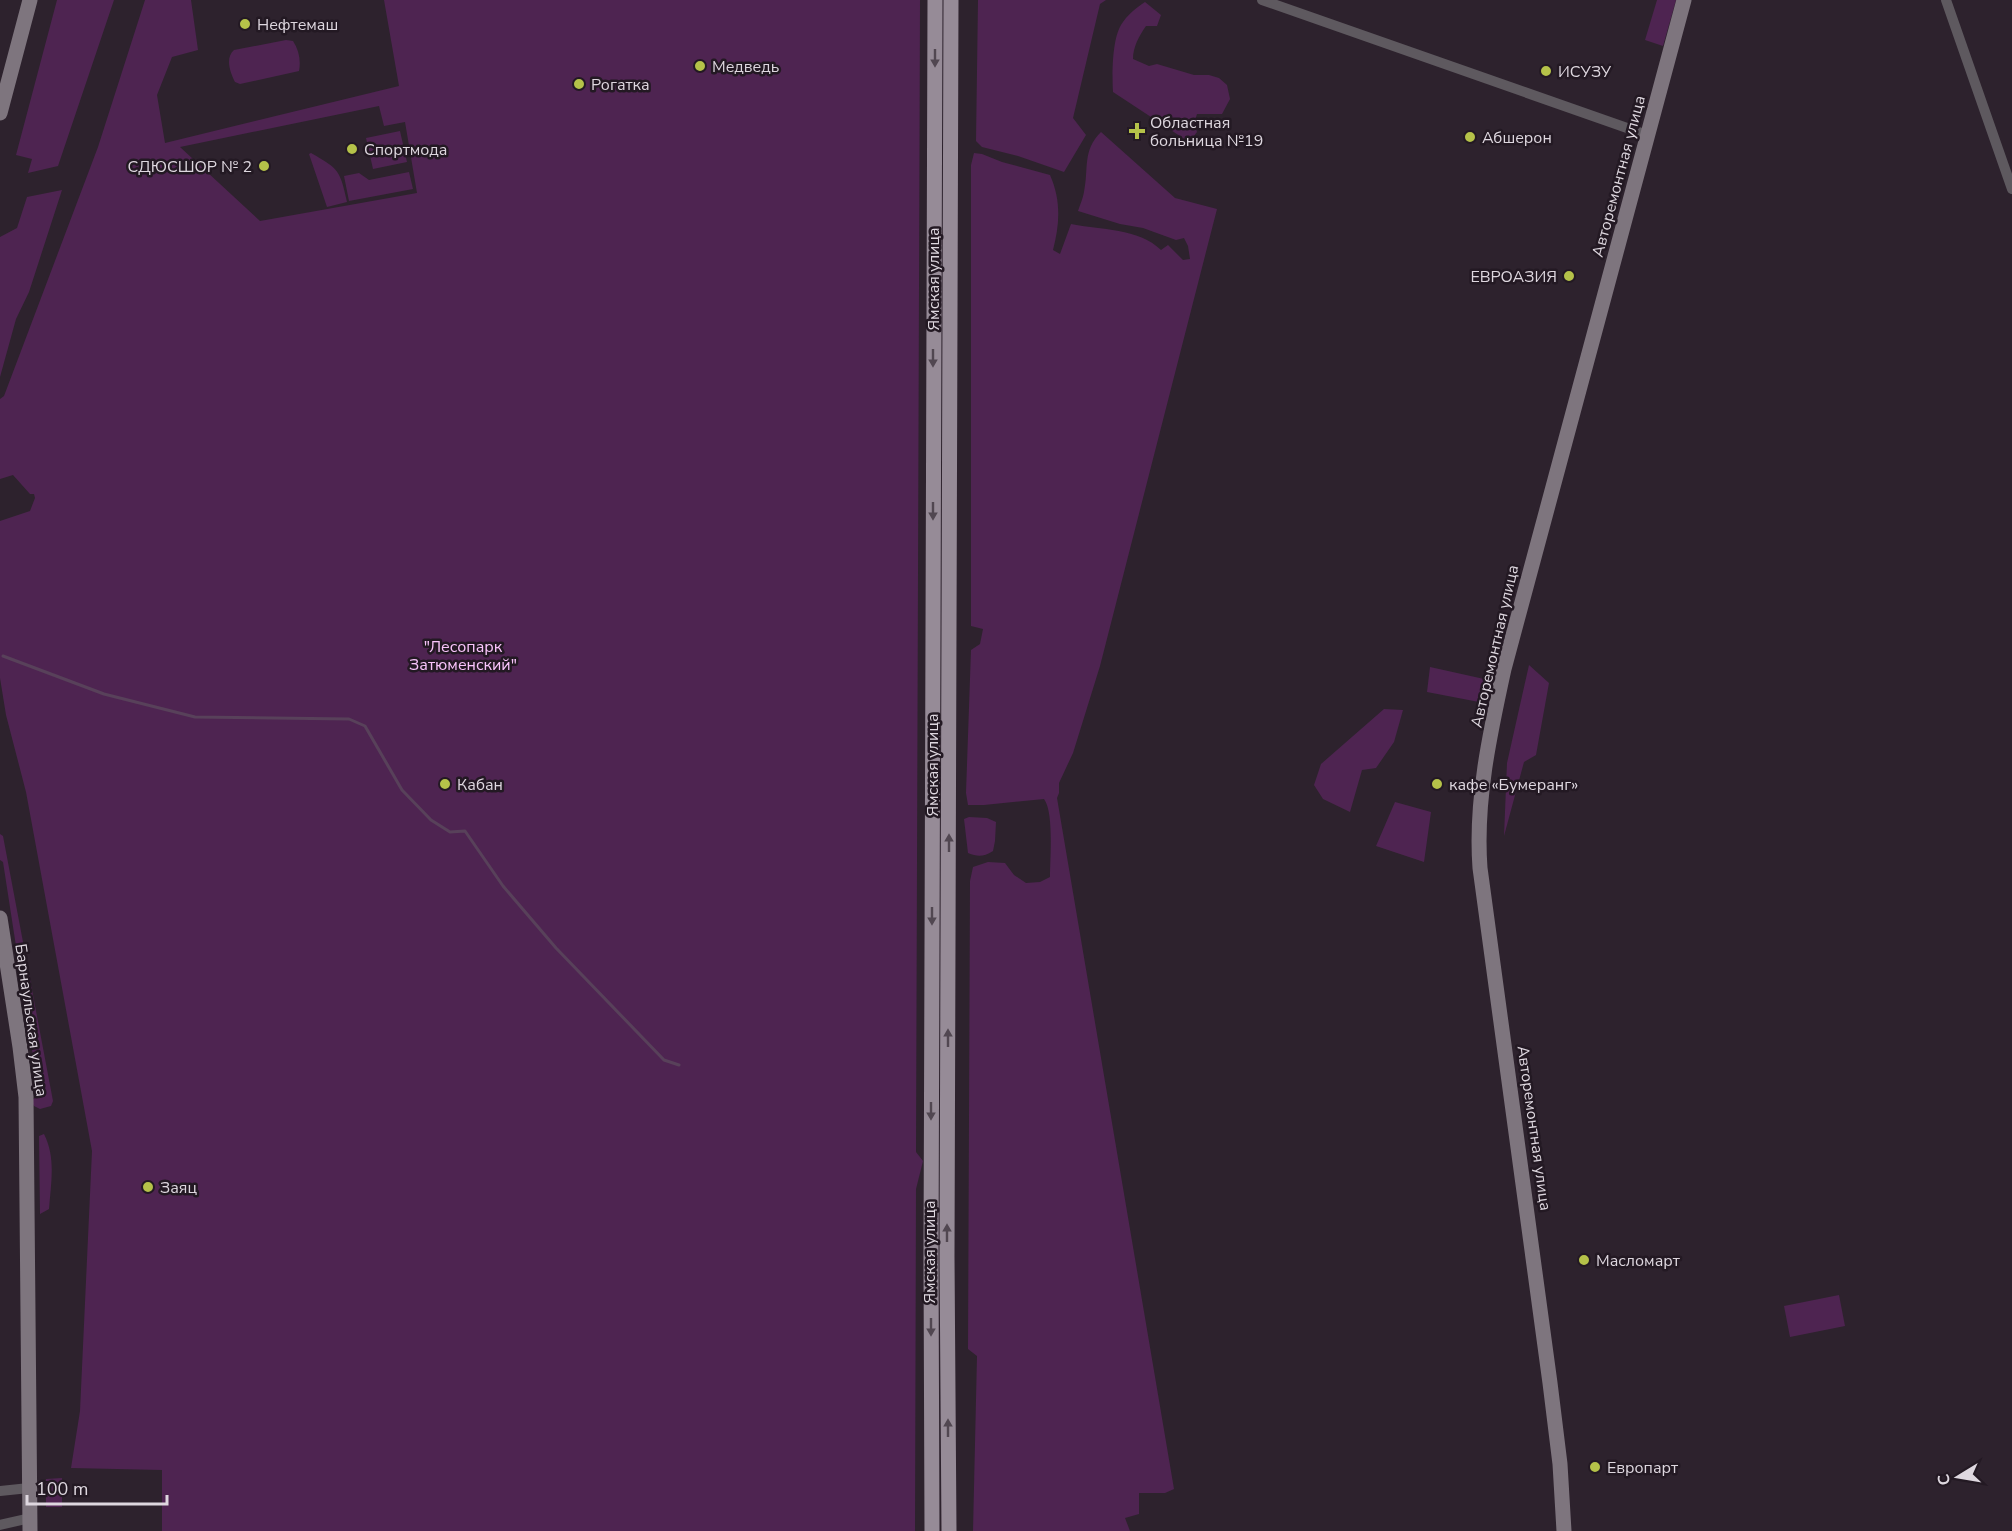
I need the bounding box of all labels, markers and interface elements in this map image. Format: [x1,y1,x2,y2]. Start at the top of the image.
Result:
place label: Нефтемаш [257,14,338,36]
marker: Нефтемаш [238,17,252,31]
one-way arrow [930,49,940,68]
place label: Медведь [712,56,779,78]
marker: Медведь [693,59,707,73]
place label: ИСУЗУ [1558,61,1612,83]
marker: ИСУЗУ [1539,64,1553,78]
place label: Рогатка [591,74,650,96]
marker: Рогатка [572,77,586,91]
street label: Авторемонтная улица [1587,93,1651,259]
place label: Областная больница №19 [1150,112,1263,152]
marker: Областная больница №19 [1128,122,1146,140]
place label: Абшерон [1482,127,1552,149]
marker: Абшерон [1463,130,1477,144]
place label: Спортмода [364,139,447,161]
marker: Спортмода [345,142,359,156]
place label: СДЮСШОР № 2 [127,156,252,178]
marker: СДЮСШОР № 2 [257,159,271,173]
street label: Ямская улица [923,227,945,331]
place label: ЕВРОАЗИЯ [1470,266,1557,288]
marker: ЕВРОАЗИЯ [1562,269,1576,283]
one-way arrow [928,349,938,368]
one-way arrow [928,501,938,520]
street label: Авторемонтная улица [1466,563,1524,730]
park label: "Лесопарк Затюменский" [409,636,517,676]
street label: Ямская улица [922,713,944,817]
place label: Кабан [457,774,503,796]
place label: кафе «Бумеранг» [1449,774,1578,796]
marker: Кабан [438,777,452,791]
marker: кафе «Бумеранг» [1430,777,1444,791]
one-way arrow [944,834,954,853]
one-way arrow [927,906,937,925]
street label: Барнаульская улица [9,942,53,1098]
one-way arrow [943,1029,953,1048]
street label: Авторемонтная улица [1512,1044,1556,1212]
one-way arrow [926,1101,936,1120]
place label: Заяц [160,1177,197,1199]
marker: Заяц [141,1180,155,1194]
street label: Ямская улица [919,1200,941,1304]
one-way arrow [942,1224,952,1243]
place label: Масломарт [1596,1250,1681,1272]
marker: Масломарт [1577,1253,1591,1267]
one-way arrow [926,1317,936,1336]
one-way arrow [944,1419,953,1438]
north arrow [1928,1447,1988,1507]
place label: Европарт [1607,1457,1679,1479]
marker: Европарт [1588,1460,1602,1474]
scale bar [27,1468,166,1506]
text: С [1932,1472,1956,1487]
text: 100 m [36,1477,88,1501]

